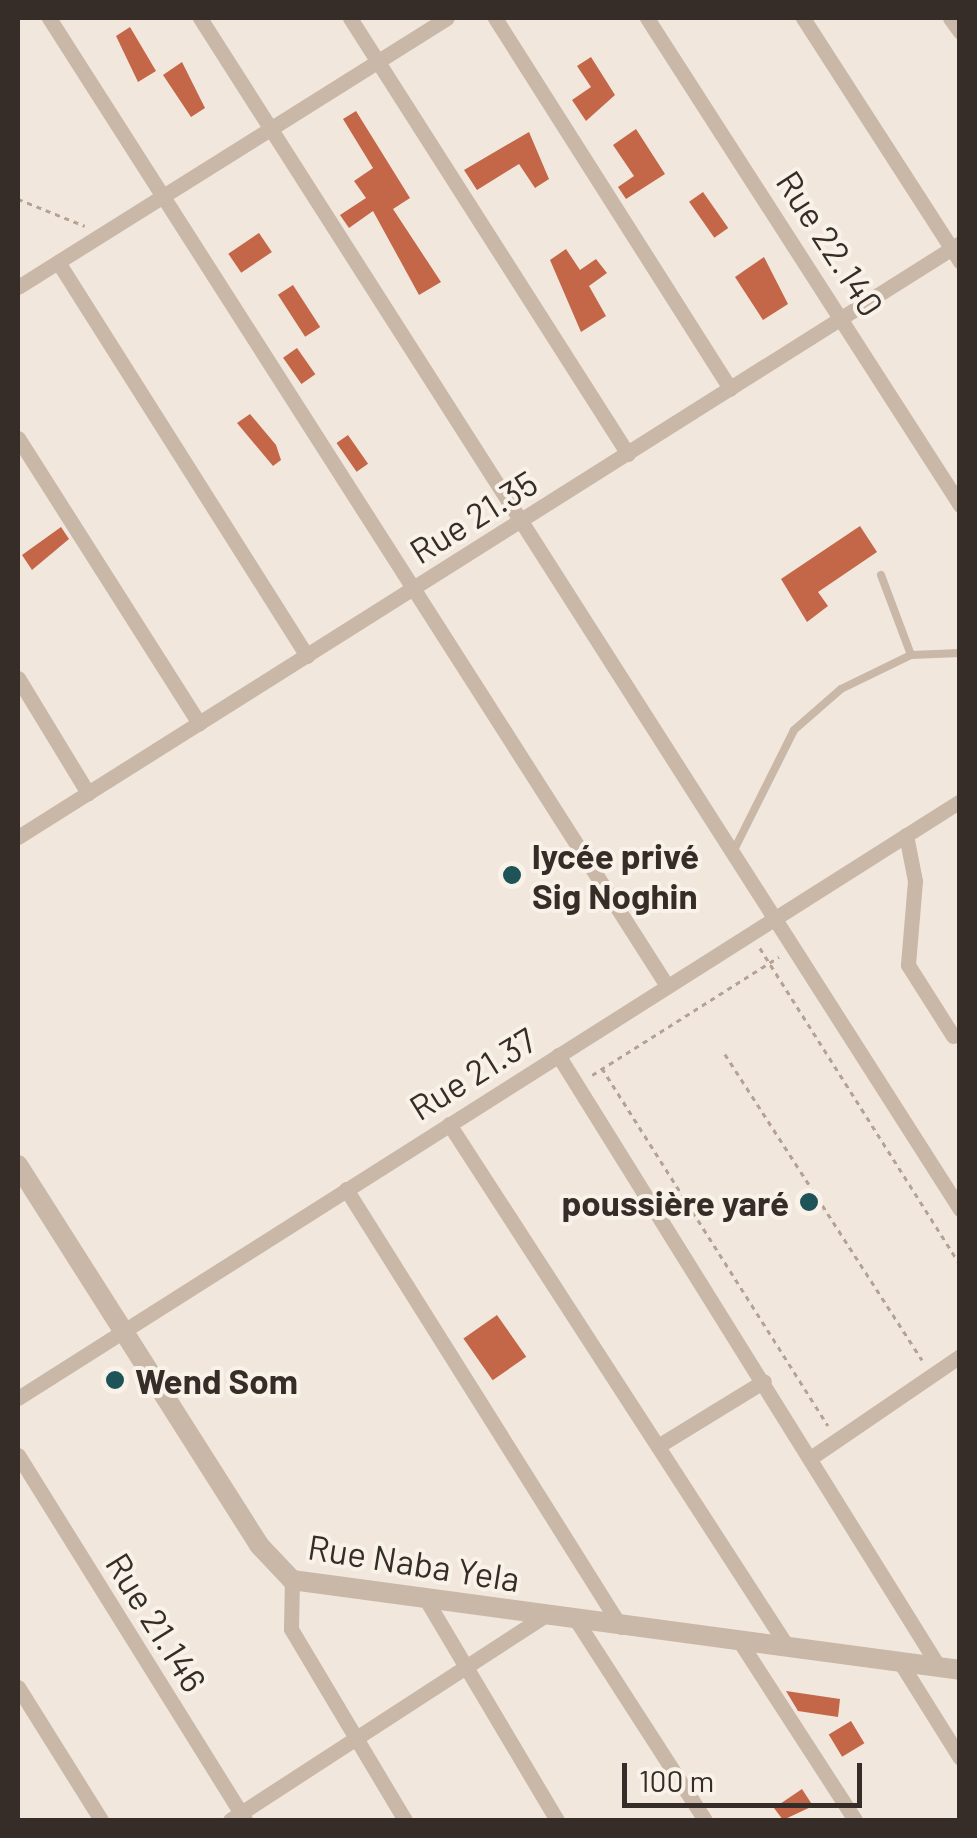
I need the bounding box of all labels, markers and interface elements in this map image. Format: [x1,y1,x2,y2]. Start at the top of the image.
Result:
street label: Rue 22.140 [769,163,893,323]
street label: Rue 21.35 [402,461,544,571]
place label: lycée privé Sig Noghin [532,834,699,916]
marker: lycée privé Sig Noghin [501,864,523,886]
street label: Rue 21.37 [401,1018,543,1128]
place label: poussière yaré [562,1181,789,1223]
marker: poussière yaré [798,1191,820,1213]
place label: Wend Som [135,1359,298,1401]
marker: Wend Som [104,1369,126,1391]
street label: Rue Naba Yela [305,1525,523,1599]
street label: Rue 21.146 [98,1545,216,1699]
scale bar [627,1743,867,1805]
text: 100 m [639,1762,714,1798]

